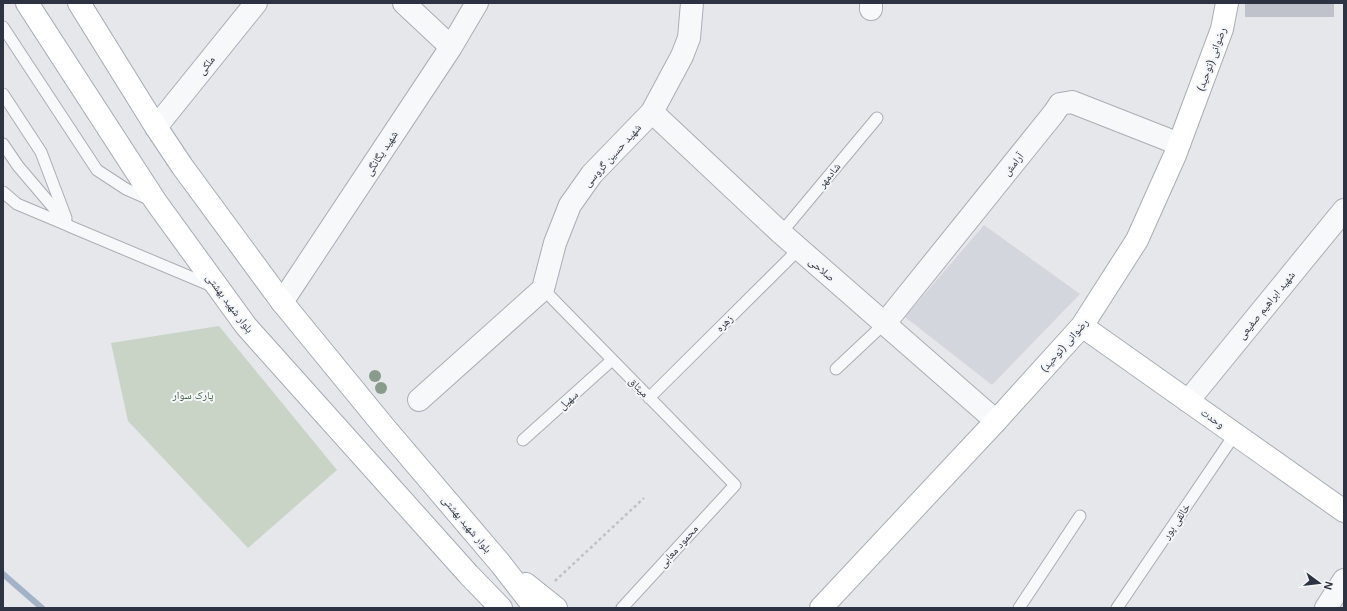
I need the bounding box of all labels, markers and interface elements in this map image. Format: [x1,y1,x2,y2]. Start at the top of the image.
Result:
street label: رضوانی (توحید) [1194,26,1229,93]
street label: ملکی [195,53,218,77]
street label: شهید حسین گروسی [581,121,644,190]
street label: شهید یگانگی [362,128,401,178]
street label: آرامش [1000,150,1027,178]
street label: شادمهر [815,160,843,191]
street label: صلاحی [806,255,837,284]
street label: شهید ابراهیم صفیعی [1235,269,1299,343]
street label: بلوار شهید بهشتی [203,271,256,335]
street label: زهره [713,312,735,334]
street label: رضوانی (توحید) [1038,316,1091,375]
street label: میثاق [626,375,651,400]
street label: سهیل [556,388,581,413]
park label: پارک سوار [171,389,214,402]
street label: وحدت [1199,406,1227,430]
street label: بلوار شهید بهشتی [439,493,494,555]
street label: خالقی پور [1159,501,1193,542]
street label: محمود معابی [656,522,701,570]
north arrow [1299,563,1339,603]
text: N [1322,580,1335,591]

